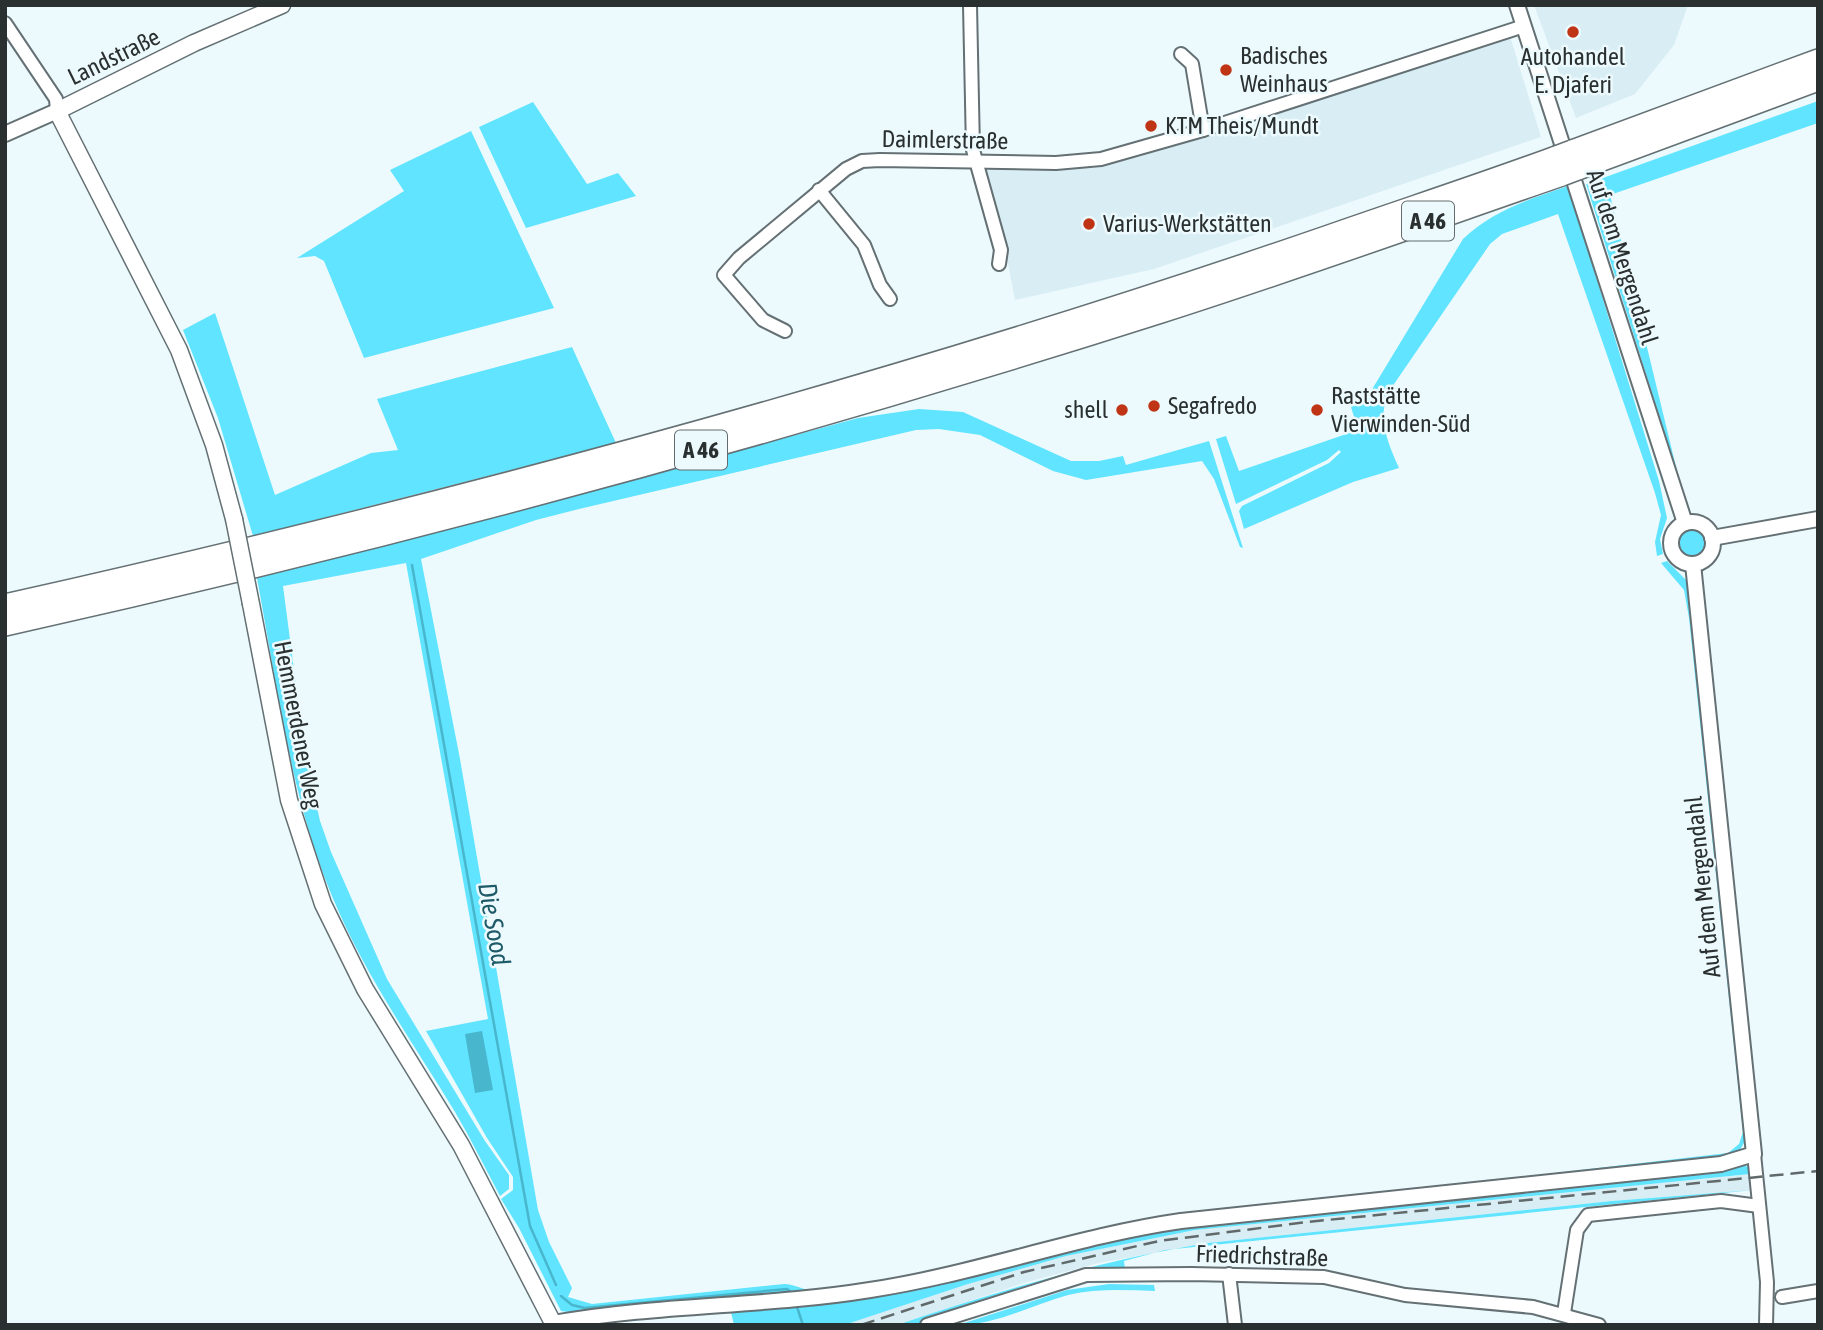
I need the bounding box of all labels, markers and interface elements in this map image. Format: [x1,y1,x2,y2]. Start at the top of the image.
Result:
street label: Landstraße [63,23,164,90]
marker: Autohandel E. Djaferi [1565,24,1581,40]
place label: Badisches Weinhaus [1240,42,1328,97]
place label: Autohandel E. Djaferi [1521,43,1626,98]
marker: Badisches Weinhaus [1218,62,1234,78]
place label: KTM Theis/Mundt [1165,112,1319,139]
marker: KTM Theis/Mundt [1143,118,1159,134]
street label: Daimlerstraße [881,125,1009,154]
street label: Auf dem Mergendahl [1581,166,1664,348]
road number: A 46 [1402,202,1454,241]
place label: Varius-Werkstätten [1103,210,1272,237]
marker: Varius-Werkstätten [1081,216,1097,232]
place label: Raststätte Vierwinden-Süd [1331,382,1471,437]
place label: Segafredo [1168,392,1257,419]
place label: shell [1064,396,1109,423]
marker: Segafredo [1146,398,1162,414]
marker: shell [1114,402,1130,418]
marker: Raststätte Vierwinden-Süd [1309,402,1325,418]
road number: A 46 [675,431,727,470]
street label: Hemmerdener Weg [269,639,328,812]
street label: Auf dem Mergendahl [1679,794,1725,979]
water label: Die Sood [472,880,516,968]
street label: Friedrichstraße [1195,1240,1329,1271]

